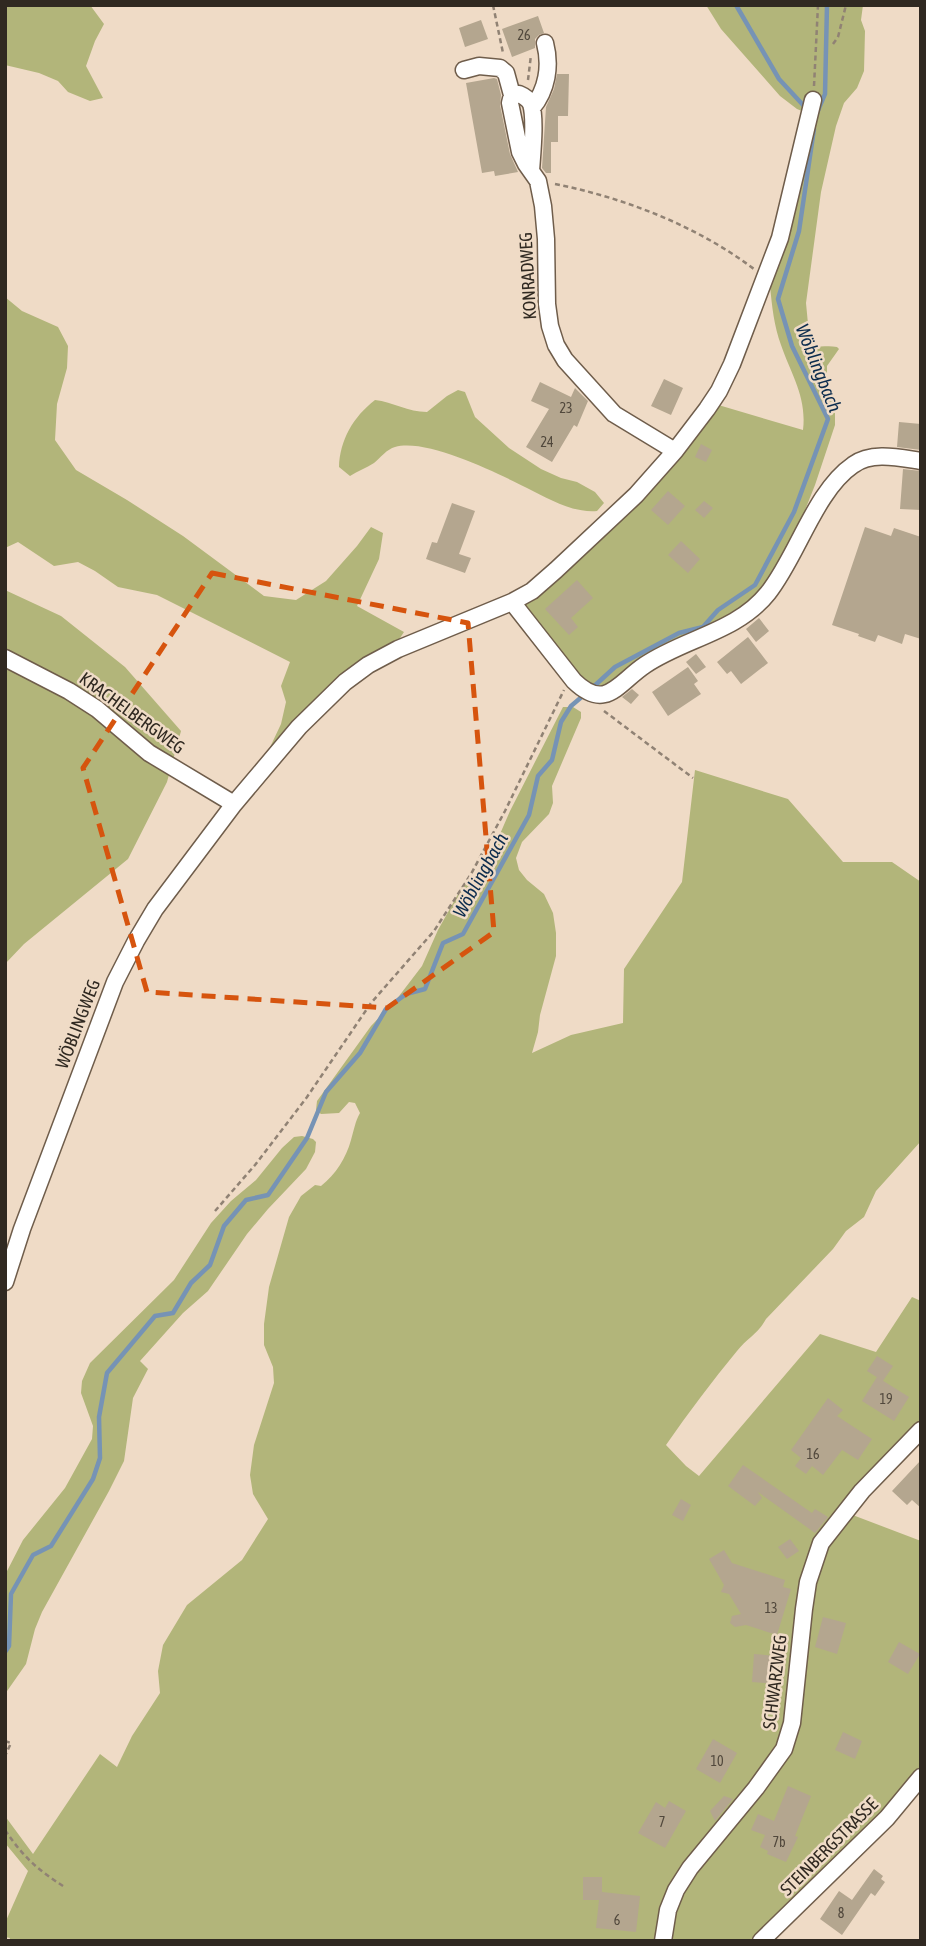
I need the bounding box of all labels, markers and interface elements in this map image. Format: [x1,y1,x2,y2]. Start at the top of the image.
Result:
house number: 26 [517,27,531,43]
street label: KONRADWEG [515,232,540,320]
water label: Wöblingbach [791,321,847,415]
house number: 23 [559,400,573,416]
house number: 24 [540,434,554,450]
street label: KRACHELBERGWEG [76,667,189,758]
water label: Wöblingbach [448,829,512,921]
street label: WÖBLINGWEG [51,976,104,1071]
house number: 19 [879,1391,893,1407]
house number: 16 [806,1446,820,1462]
house number: 13 [764,1600,778,1616]
street label: SCHWARZWEG [758,1634,791,1730]
house number: 10 [710,1753,724,1769]
street label: STEINBERGSTRASSE [776,1793,882,1900]
house number: 7 [659,1814,665,1830]
house number: 7b [772,1834,786,1850]
house number: 8 [838,1905,845,1921]
house number: 6 [614,1912,621,1928]

